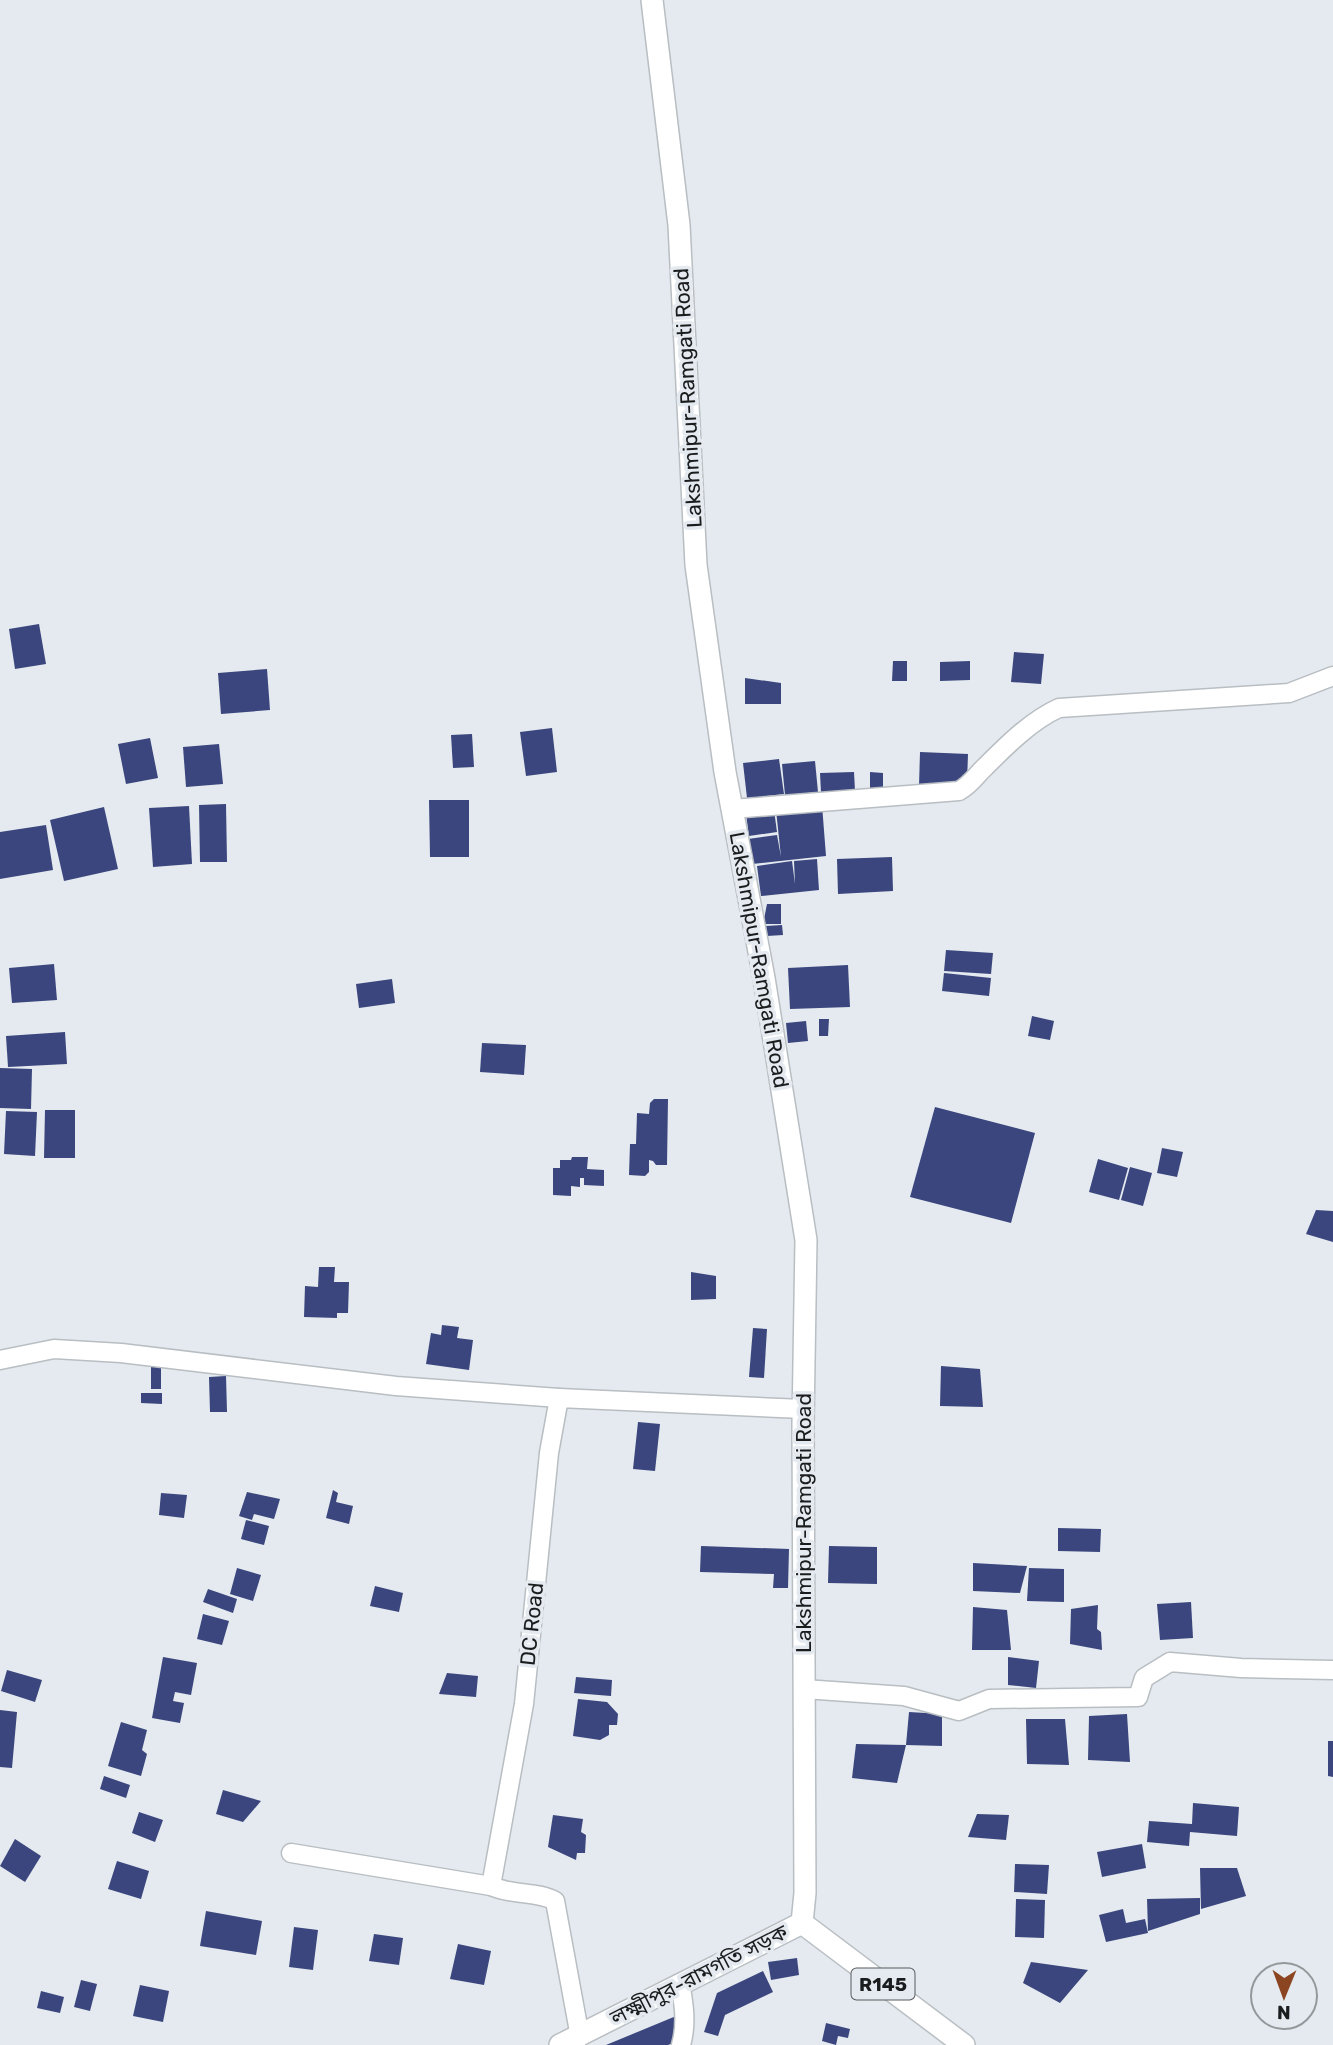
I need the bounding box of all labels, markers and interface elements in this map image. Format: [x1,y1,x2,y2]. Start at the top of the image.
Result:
street label: Lakshmipur-Ramgati Road [668,268,707,528]
street label: Lakshmipur-Ramgati Road [725,830,794,1090]
street label: Lakshmipur-Ramgati Road [791,1393,816,1653]
street label: DC Road [515,1581,548,1667]
street label: লক্ষ্মীপুর-রামগতি সড়ক [605,1919,792,2031]
north arrow [1249,1961,1319,2031]
road number: R145 [852,1968,914,2000]
text: N [1277,2001,1291,2024]

